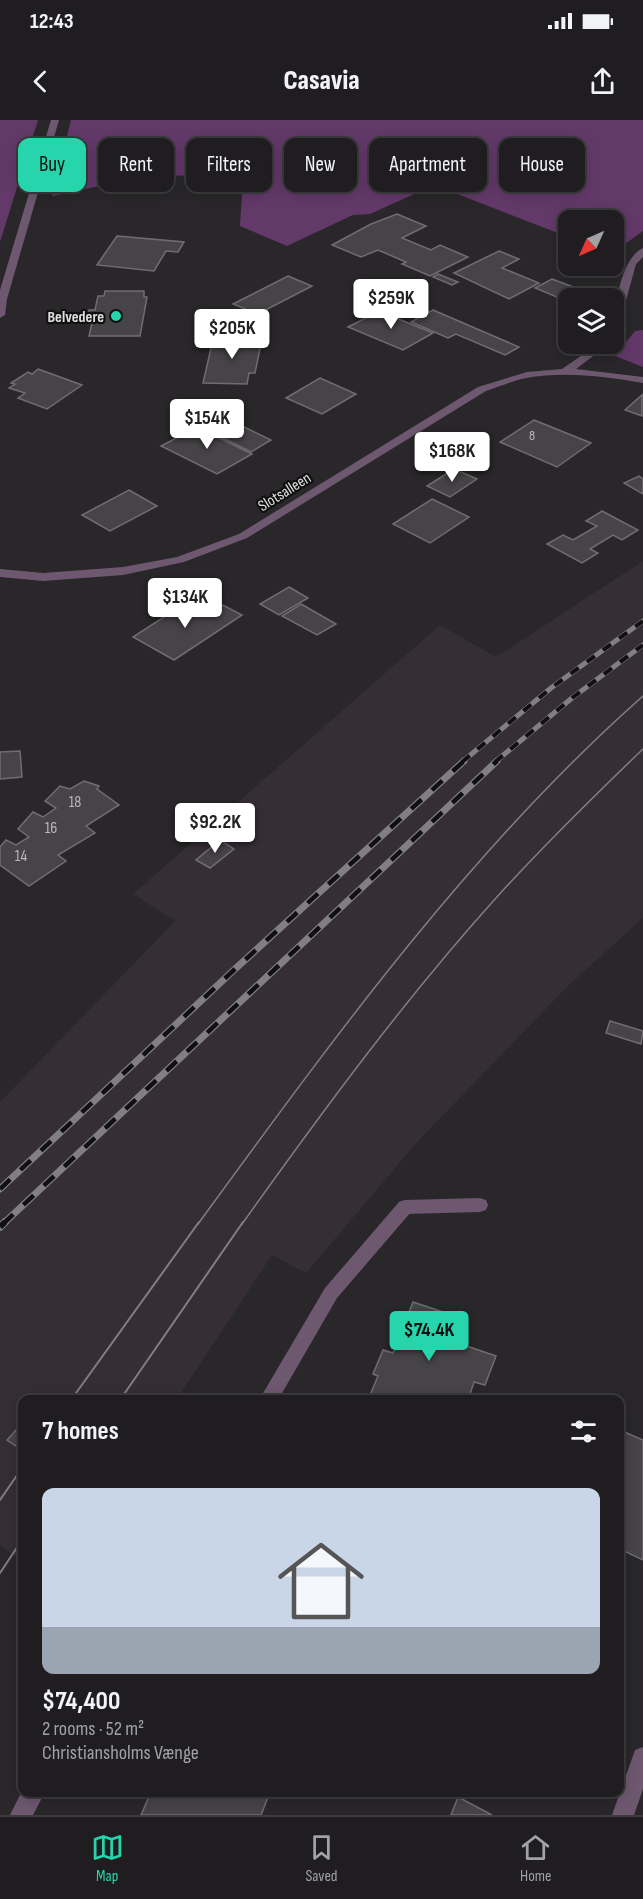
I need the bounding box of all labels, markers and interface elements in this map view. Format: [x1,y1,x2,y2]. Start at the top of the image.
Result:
text: 12:43 [30,8,74,35]
icon: back [24,65,57,98]
text: Casavia [284,65,359,97]
icon: share [586,65,619,98]
chip: Buy [18,138,86,192]
chip: Rent [98,138,174,192]
chip: Filters [186,138,272,192]
chip: New [284,138,357,192]
chip: Apartment [369,138,487,192]
chip: House [499,138,585,192]
north arrow [558,210,624,276]
map controls [558,210,624,354]
pin: $259K [349,279,433,330]
text: $259K [367,286,415,310]
button: layers [558,288,624,354]
place label: Belvedere [47,308,104,327]
marker: Belvedere [109,309,123,323]
pin: $205K [190,309,274,360]
text: $205K [208,316,256,340]
pin: $154K [165,399,249,450]
text: $154K [184,406,230,430]
house number: 8 [529,427,535,444]
pin: $168K [410,432,494,483]
text: $168K [429,439,475,463]
street label: Slotsalleen [255,469,315,516]
pin: $134K [143,578,227,629]
text: $134K [162,585,208,609]
house number: 18 [69,793,81,812]
pin: $92.2K [166,803,264,854]
text: $92.2K [189,810,241,834]
house number: 16 [45,819,57,838]
house number: 14 [15,847,27,866]
pin: $74.4K [380,1311,478,1362]
text: $74.4K [404,1318,454,1342]
icon: filters [567,1415,600,1448]
text: 7 homes [42,1416,119,1447]
icon: home [267,1527,375,1635]
text: $74,400 [42,1686,120,1717]
text: 2 rooms · 52 m² [42,1717,144,1741]
text: Christiansholms Vænge [42,1741,199,1765]
tab: Map [91,1831,124,1886]
tab: Saved [305,1831,338,1886]
tab: Home [519,1831,552,1886]

